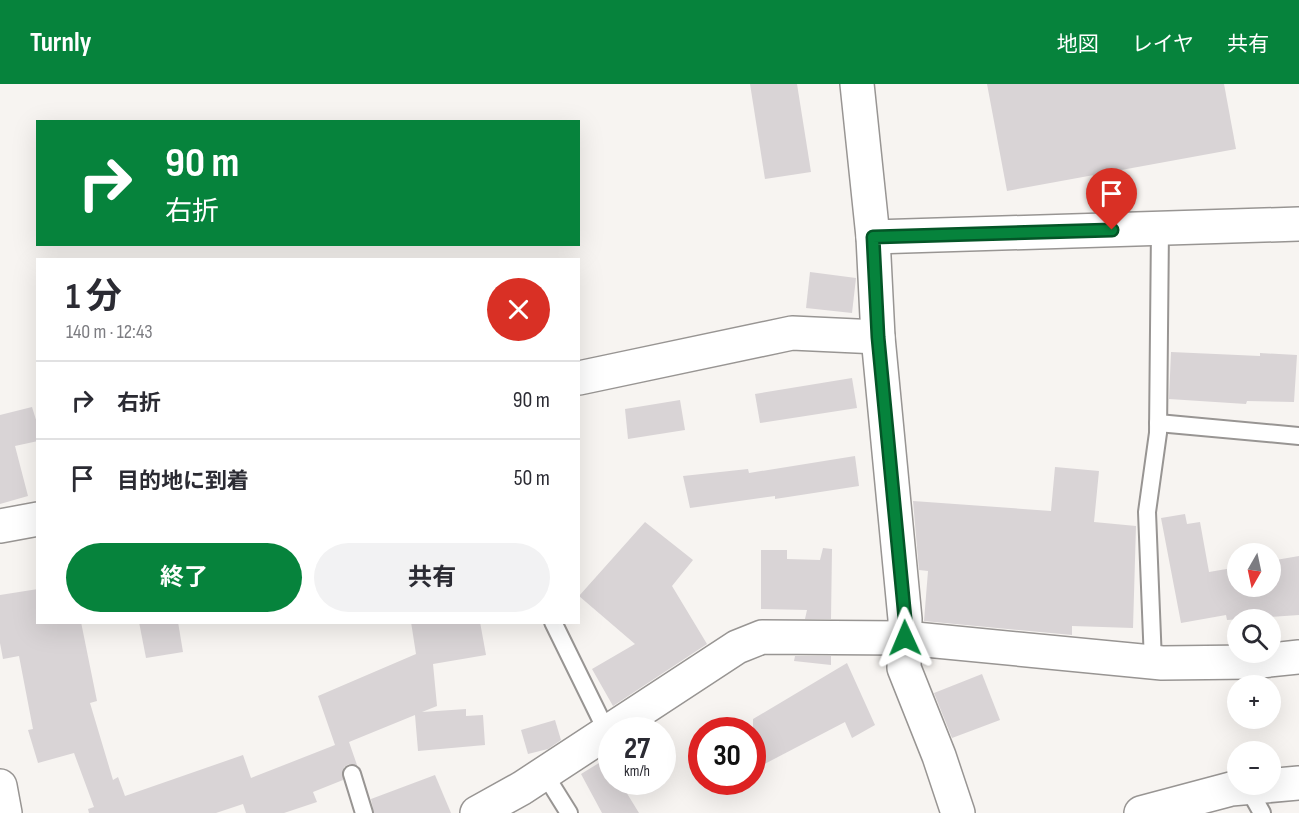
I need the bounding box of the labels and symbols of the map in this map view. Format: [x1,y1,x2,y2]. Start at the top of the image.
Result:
pin [1086,168,1137,230]
north arrow [1227,543,1281,597]
position arrow [873,606,937,670]
speed limit sign: 30 [688,717,766,795]

